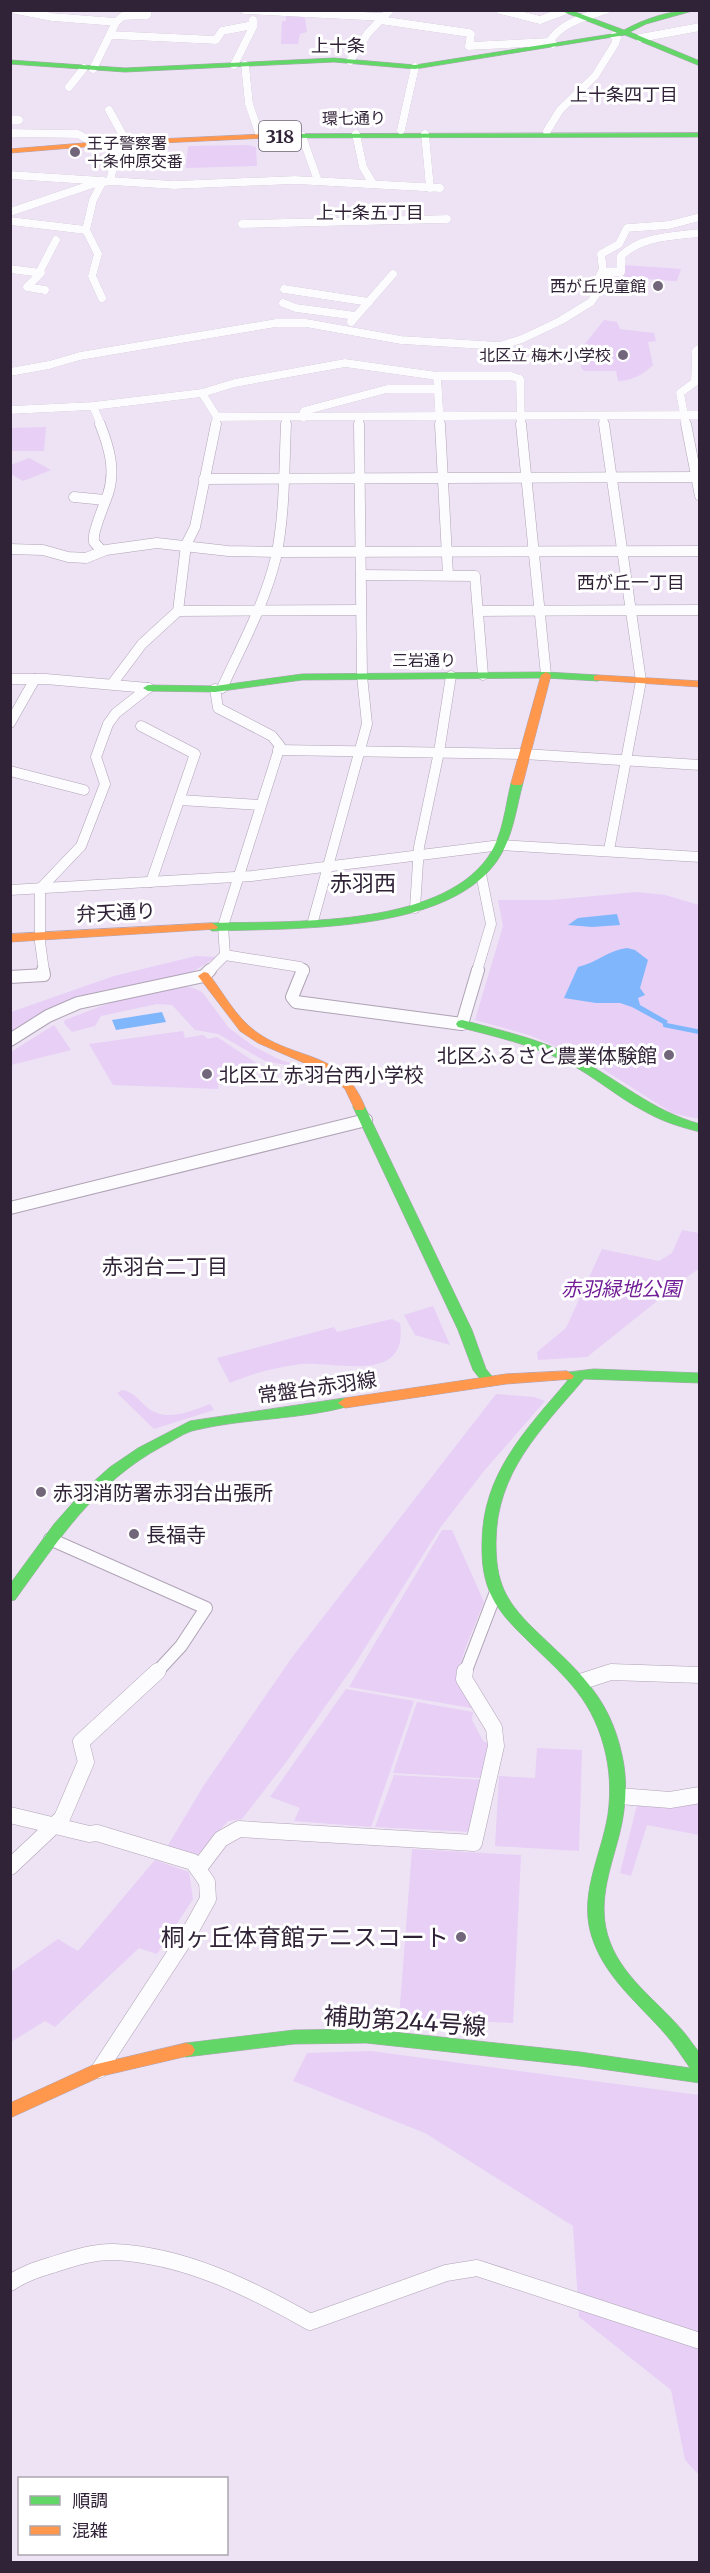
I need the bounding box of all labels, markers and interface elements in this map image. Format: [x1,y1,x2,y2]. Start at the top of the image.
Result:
district label: 上十条 [311,34,365,57]
district label: 上十条四丁目 [570,83,678,106]
street label: 環七通り [322,107,386,129]
road number: 318 [259,121,301,151]
place label: 王子警察署 十条仲原交番 [87,133,183,171]
marker: 王子警察署 十条仲原交番 [68,145,82,159]
district label: 上十条五丁目 [316,201,424,224]
place label: 西が丘児童館 [550,276,646,296]
marker: 西が丘児童館 [651,279,665,293]
place label: 北区立 梅木小学校 [479,345,611,365]
marker: 北区立 梅木小学校 [616,348,630,362]
district label: 西が丘一丁目 [577,571,685,594]
street label: 三岩通り [392,650,456,670]
district label: 赤羽西 [330,869,396,897]
street label: 弁天通り [75,897,157,927]
place label: 北区ふるさと農業体験館 [437,1043,657,1068]
marker: 北区ふるさと農業体験館 [662,1048,676,1062]
place label: 北区立 赤羽台西小学校 [219,1062,424,1087]
marker: 北区立 赤羽台西小学校 [200,1067,214,1081]
district label: 赤羽台二丁目 [102,1253,228,1280]
park label: 赤羽緑地公園 [561,1276,684,1301]
street label: 常盤台赤羽線 [256,1366,378,1408]
place label: 赤羽消防署赤羽台出張所 [53,1480,273,1505]
marker: 赤羽消防署赤羽台出張所 [34,1485,48,1499]
place label: 長福寺 [146,1522,206,1547]
marker: 長福寺 [127,1527,141,1541]
place label: 桐ヶ丘体育館テニスコート [161,1922,449,1953]
marker: 桐ヶ丘体育館テニスコート [454,1930,468,1944]
street label: 補助第244号線 [323,2000,487,2042]
legend [18,2477,228,2555]
text: 順調 [72,2489,108,2512]
text: 混雑 [72,2519,108,2542]

